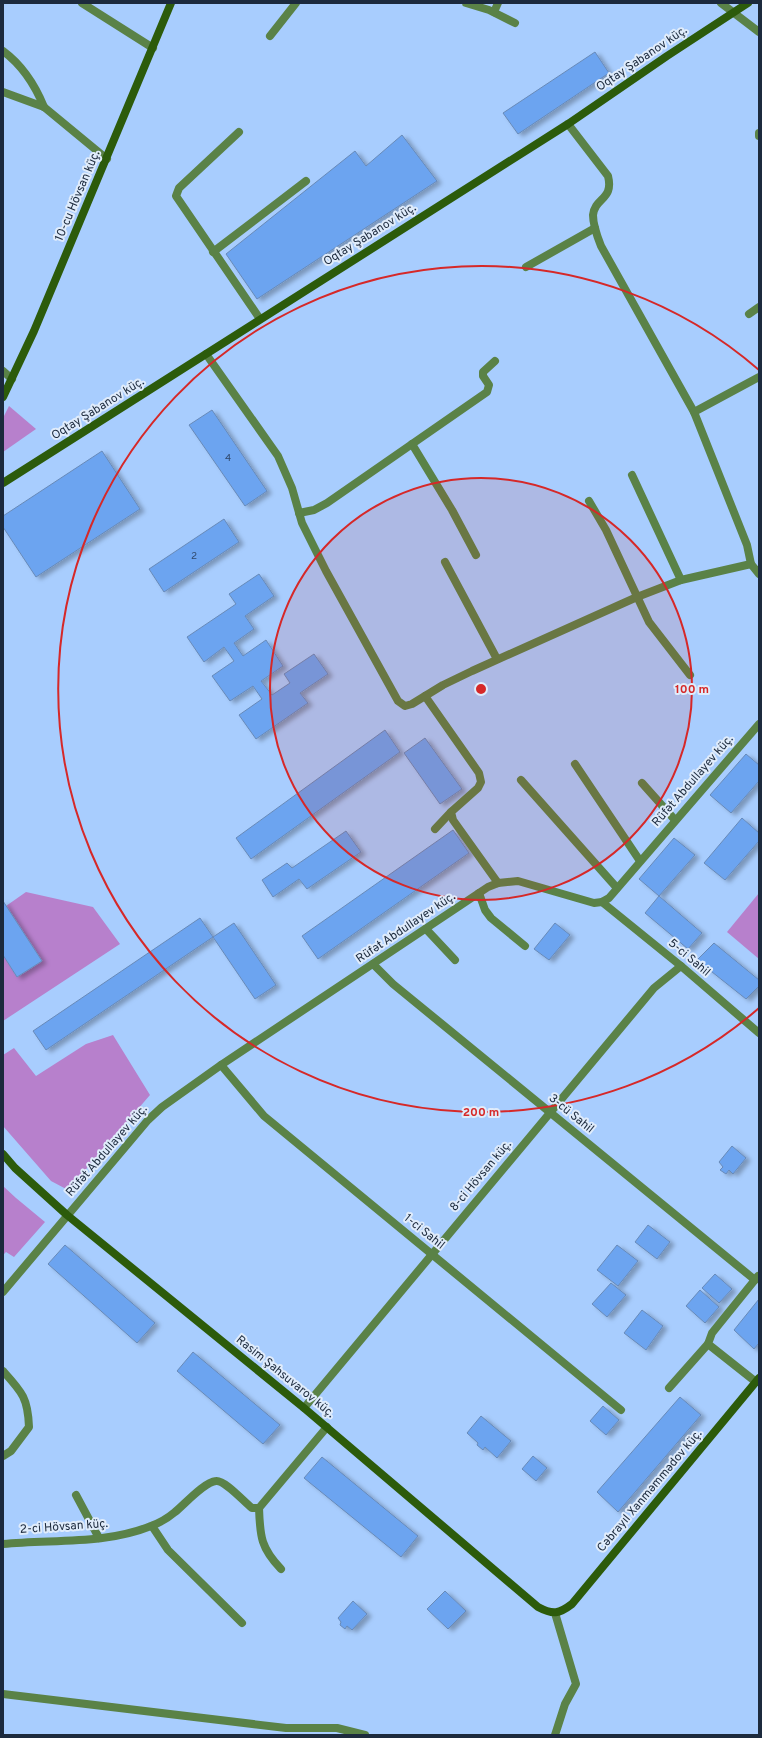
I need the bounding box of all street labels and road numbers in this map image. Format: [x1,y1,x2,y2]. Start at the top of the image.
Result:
street label: Oqtay Şabanov küç. [593,22,691,95]
street label: 10-cu Hövsan küç. [52,148,104,244]
street label: Oqtay Şabanov küç. [321,200,420,270]
street label: Oqtay Şabanov küç. [49,374,148,444]
street label: Rüfət Abdullayev küç. [649,732,737,830]
street label: Rüfət Abdullayev küç. [353,889,459,967]
street label: 5-ci Sahil [664,936,714,980]
street label: 3-cü Sahil [545,1091,597,1137]
street label: Rüfət Abdullayev küç. [63,1102,151,1200]
street label: 8-ci Hövsan küç. [446,1137,516,1215]
street label: 1-ci Sahil [400,1211,448,1253]
street label: Rasim Şahsuvarov küç. [232,1332,338,1422]
street label: Cəbrayıl Xanməmmədov küç. [594,1426,706,1556]
street label: 2-ci Hövsan küç. [19,1516,109,1538]

